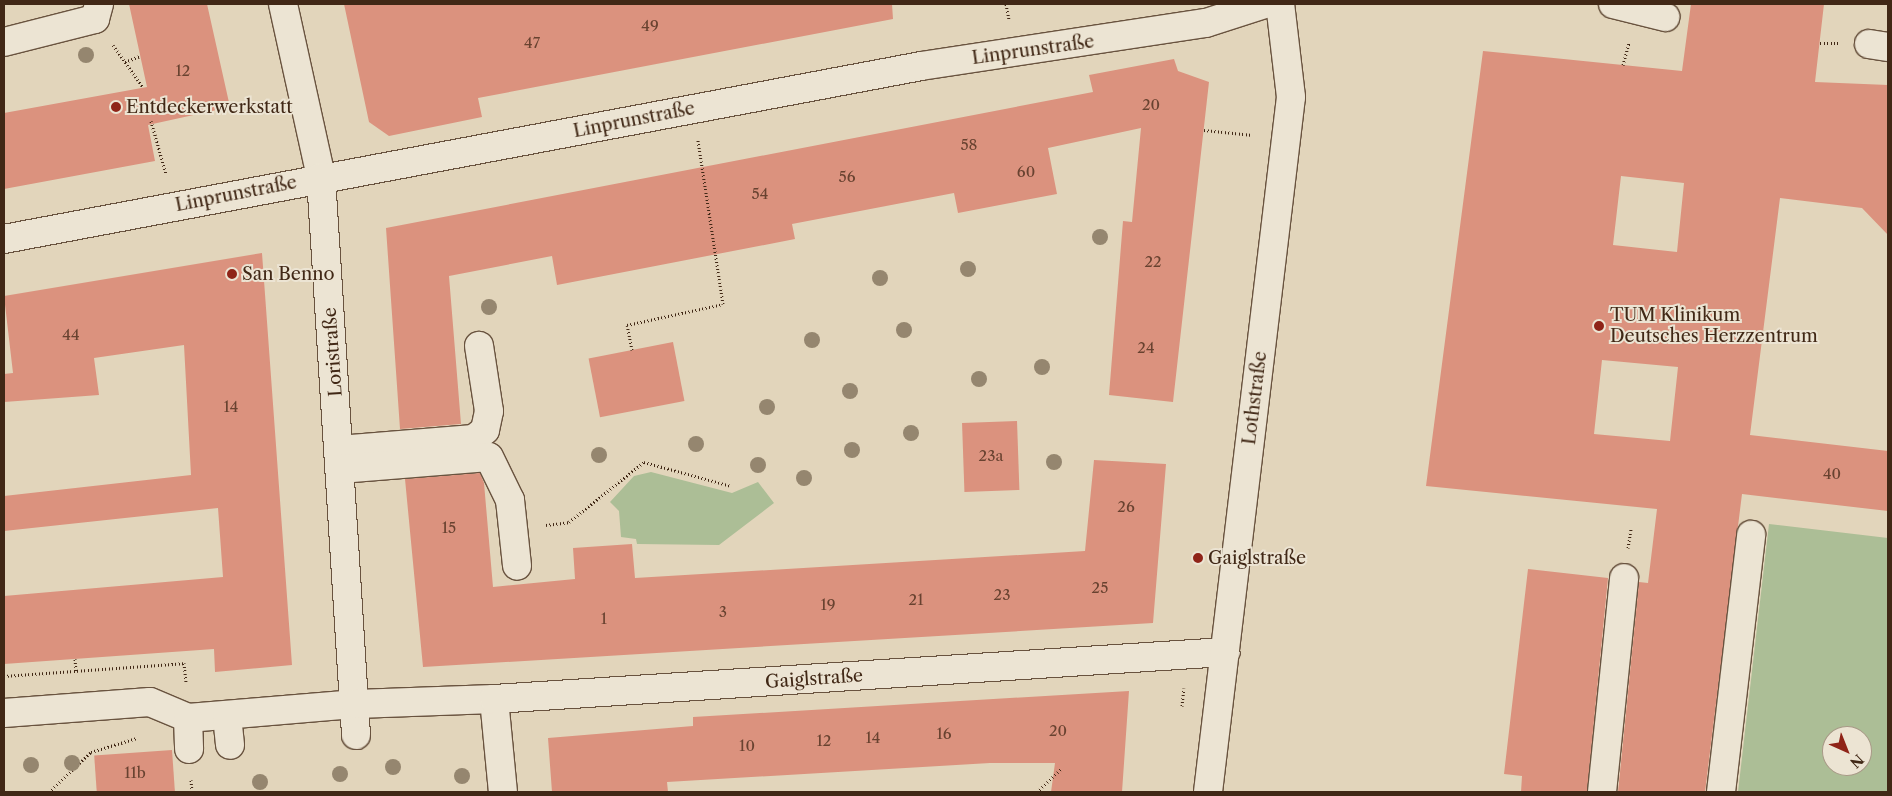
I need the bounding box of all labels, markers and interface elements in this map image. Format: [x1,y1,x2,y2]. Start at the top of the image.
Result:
house number: 49 [641,17,659,35]
street label: Linprunstraße [970,31,1096,69]
house number: 47 [524,34,540,52]
house number: 12 [176,62,190,80]
place label: Entdeckerwerkstatt [126,96,293,118]
house number: 20 [1142,96,1160,114]
street label: Linprunstraße [571,98,697,142]
marker: Entdeckerwerkstatt [110,101,122,113]
house number: 58 [960,136,978,154]
house number: 60 [1017,163,1035,181]
house number: 56 [839,168,855,186]
street label: Linprunstraße [173,172,299,216]
house number: 54 [752,185,768,203]
house number: 22 [1144,253,1162,271]
place label: San Benno [242,263,334,285]
marker: San Benno [226,268,238,280]
place label: TUM Klinikum Deutsches Herzzentrum [1610,305,1818,348]
street label: Loristraße [319,307,347,397]
marker: TUM Klinikum Deutsches Herzzentrum [1592,319,1606,333]
house number: 44 [62,326,80,344]
house number: 24 [1137,339,1155,357]
street label: Lothstraße [1239,350,1271,446]
house number: 14 [224,398,238,416]
house number: 23a [979,447,1003,465]
house number: 40 [1823,465,1841,483]
house number: 26 [1117,498,1135,516]
house number: 15 [442,519,456,537]
place label: Gaiglstraße [1208,547,1306,569]
marker: Gaiglstraße [1192,552,1204,564]
house number: 25 [1092,579,1108,597]
house number: 23 [994,586,1010,604]
house number: 21 [909,591,923,609]
house number: 19 [820,596,836,614]
house number: 3 [719,603,727,621]
house number: 1 [601,610,607,628]
street label: Gaiglstraße [764,665,864,693]
house number: 20 [1049,722,1067,740]
house number: 16 [936,725,952,743]
north arrow [1822,726,1872,776]
house number: 14 [866,729,880,747]
house number: 12 [817,732,831,750]
house number: 10 [739,737,755,755]
text: N [1846,750,1867,772]
house number: 11b [124,764,146,782]

